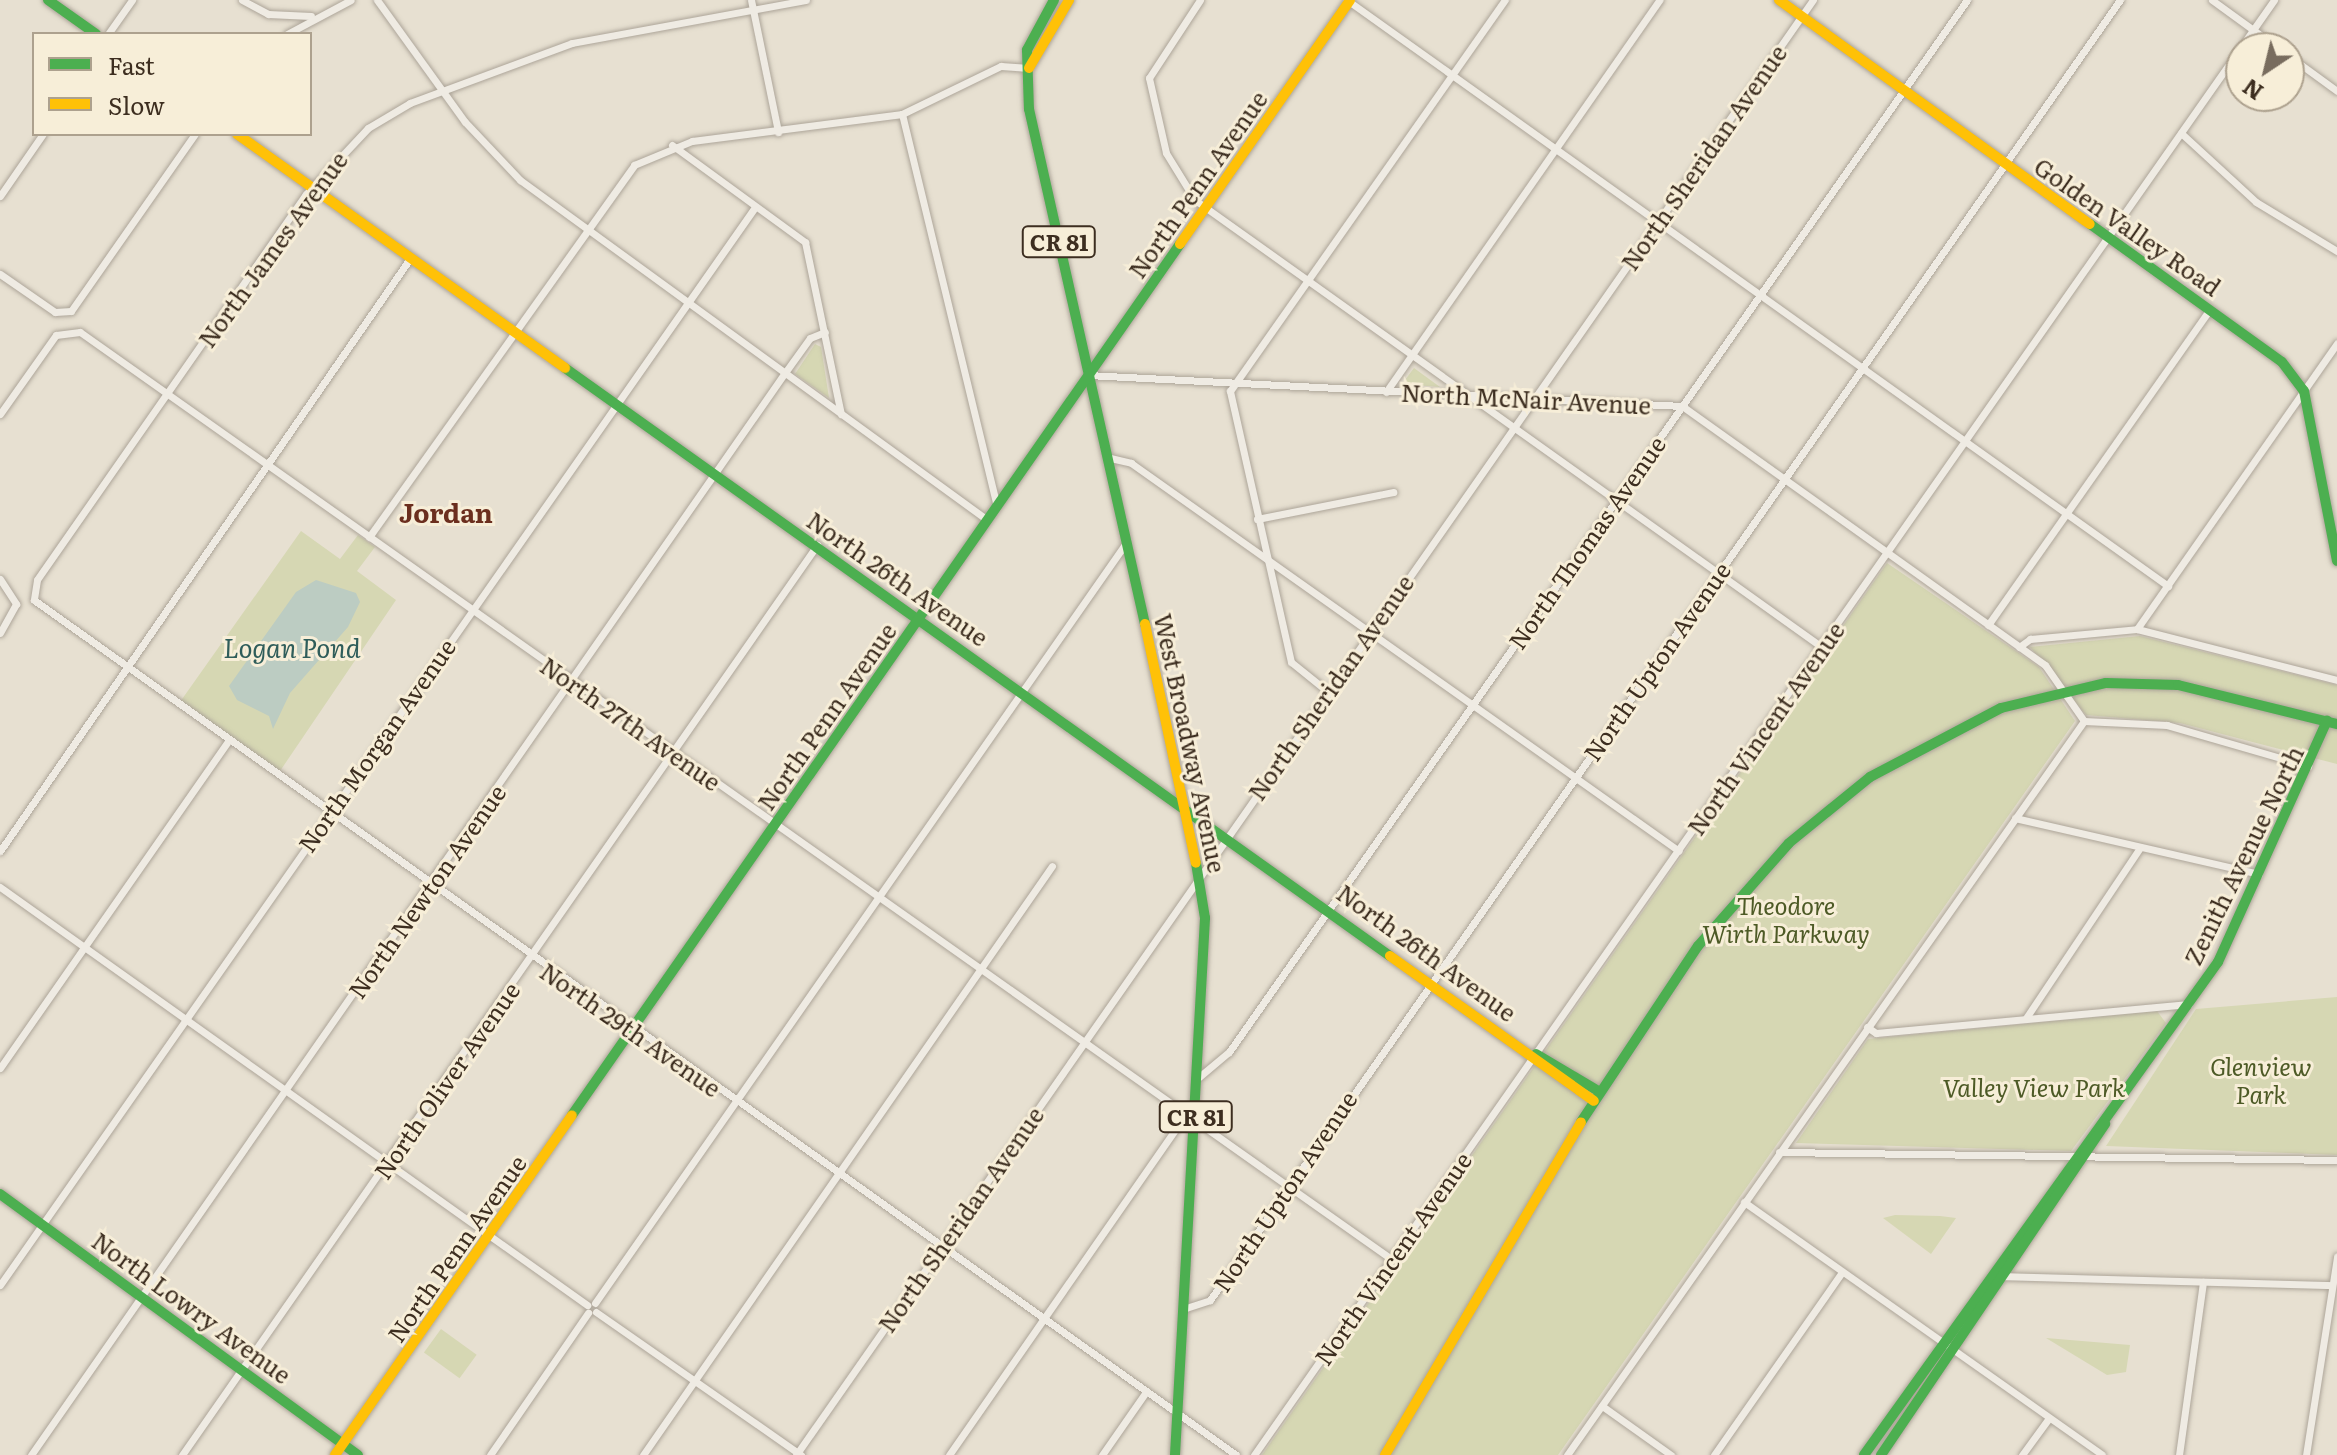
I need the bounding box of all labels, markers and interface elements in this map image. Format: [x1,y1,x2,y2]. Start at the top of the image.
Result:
legend [32,32,312,136]
north arrow [2225,32,2305,112]
street label: North Sheridan Avenue [1614,39,1792,275]
text: Fast [108,47,155,82]
text: N [2235,72,2269,109]
street label: North Penn Avenue [1122,85,1272,283]
text: Slow [108,87,165,122]
street label: North James Avenue [191,146,353,352]
street label: Golden Valley Road [2029,151,2227,301]
road number: CR 81 [1021,224,1097,260]
street label: North McNair Avenue [1400,377,1652,419]
street label: North Thomas Avenue [1501,430,1671,654]
district label: Jordan [399,496,493,528]
street label: North 26th Avenue [802,505,994,651]
street label: North Upton Avenue [1576,556,1736,766]
street label: North Sheridan Avenue [1241,569,1419,805]
street label: West Broadway Avenue [1149,611,1233,875]
street label: North Vincent Avenue [1681,616,1849,840]
street label: North Penn Avenue [751,617,901,815]
water label: Logan Pond [223,631,361,663]
street label: North Morgan Avenue [291,633,461,857]
street label: North 27th Avenue [535,650,727,796]
street label: Zenith Avenue North [2177,741,2309,969]
street label: North Newton Avenue [341,779,511,1003]
street label: North 26th Avenue [1332,877,1522,1027]
park label: Theodore Wirth Parkway [1702,891,1870,947]
street label: North 29th Avenue [535,956,727,1102]
street label: North Oliver Avenue [367,976,525,1184]
park label: Glenview Park [2210,1052,2312,1108]
park label: Valley View Park [1943,1073,2125,1101]
street label: North Upton Avenue [1206,1085,1362,1297]
road number: CR 81 [1158,1099,1234,1135]
street label: North Sheridan Avenue [871,1101,1049,1337]
street label: North Vincent Avenue [1308,1146,1476,1370]
street label: North Penn Avenue [381,1149,531,1347]
street label: North Lowry Avenue [87,1225,297,1389]

